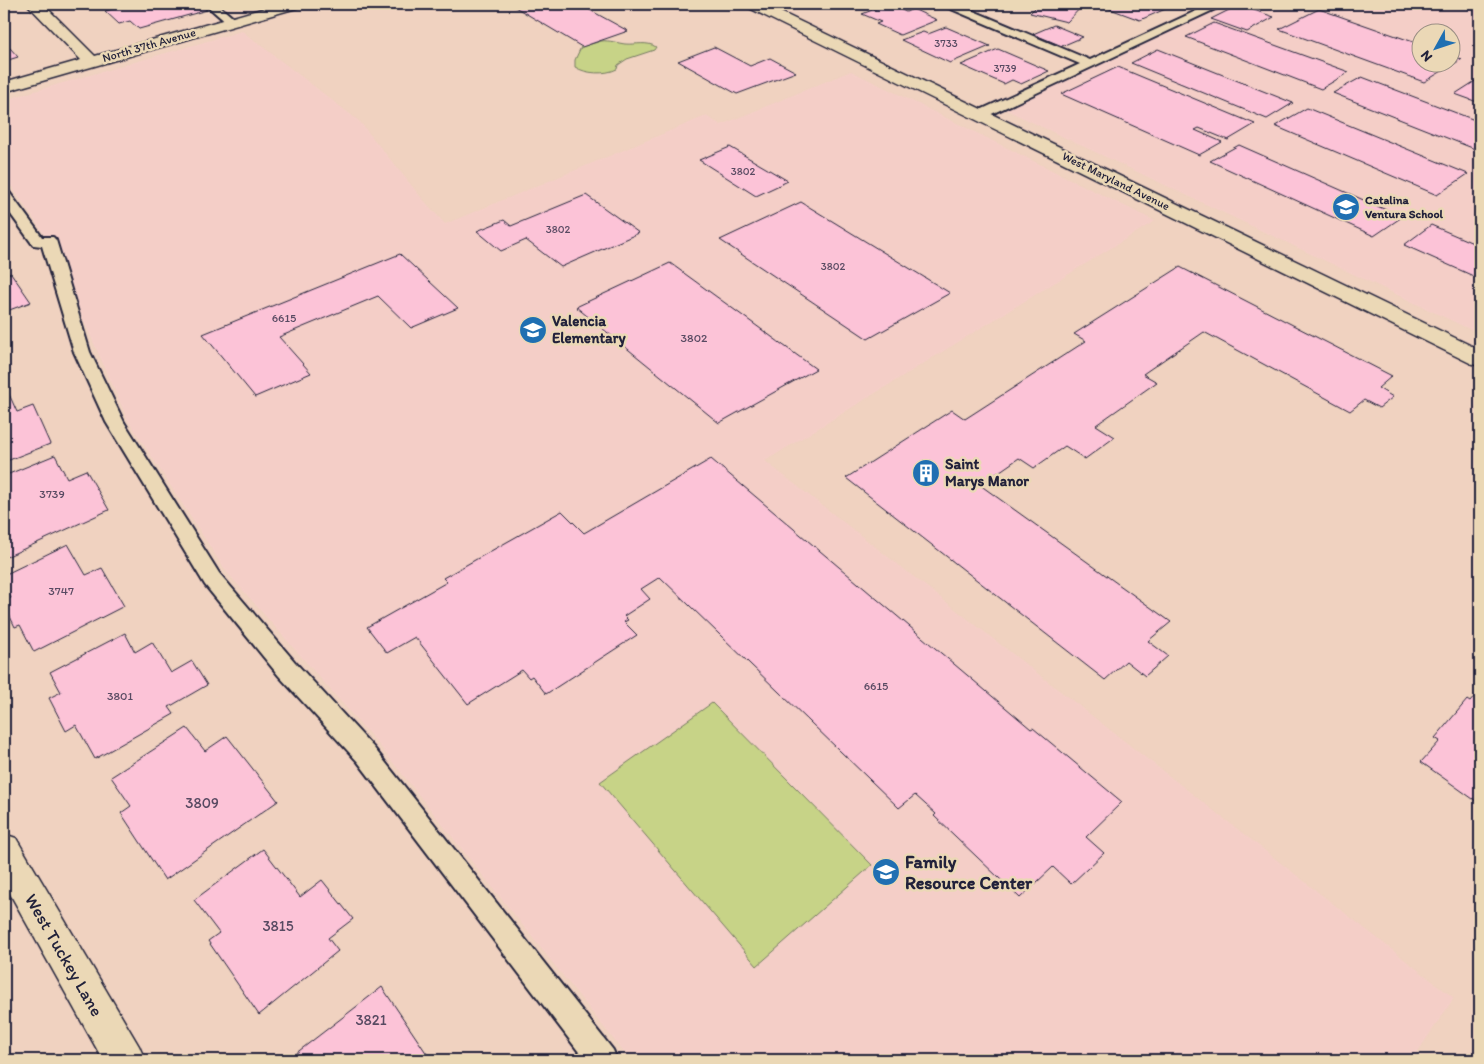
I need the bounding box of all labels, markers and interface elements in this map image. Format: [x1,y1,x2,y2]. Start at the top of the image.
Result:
north arrow [1412,22,1462,72]
street label: North 37th Avenue [101,25,198,65]
house number: 3733 [934,37,958,50]
text: N [1417,47,1436,65]
house number: 3739 [993,62,1017,75]
street label: West Maryland Avenue [1060,149,1172,213]
house number: 3802 [731,165,756,178]
school or university icon: Catalina Ventura School [1331,192,1361,222]
place label: Catalina Ventura School [1365,193,1444,221]
house number: 3802 [546,223,571,236]
house number: 3802 [821,260,846,273]
house number: 6615 [272,311,296,325]
place label: Valencia Elementary [552,312,626,348]
school or university icon: Valencia Elementary [518,315,548,345]
house number: 3802 [681,331,708,345]
place label: Saint Marys Manor [945,455,1029,491]
building icon: Saint Marys Manor [911,458,941,488]
house number: 3739 [39,487,65,501]
house number: 3747 [48,584,74,598]
house number: 6615 [864,679,888,693]
house number: 3801 [107,689,133,703]
house number: 3809 [185,794,219,812]
place label: Family Resource Center [905,851,1033,894]
school or university icon: Family Resource Center [871,857,901,887]
street label: West Tuckey Lane [20,890,108,1020]
house number: 3815 [262,917,294,935]
house number: 3821 [355,1011,387,1029]

